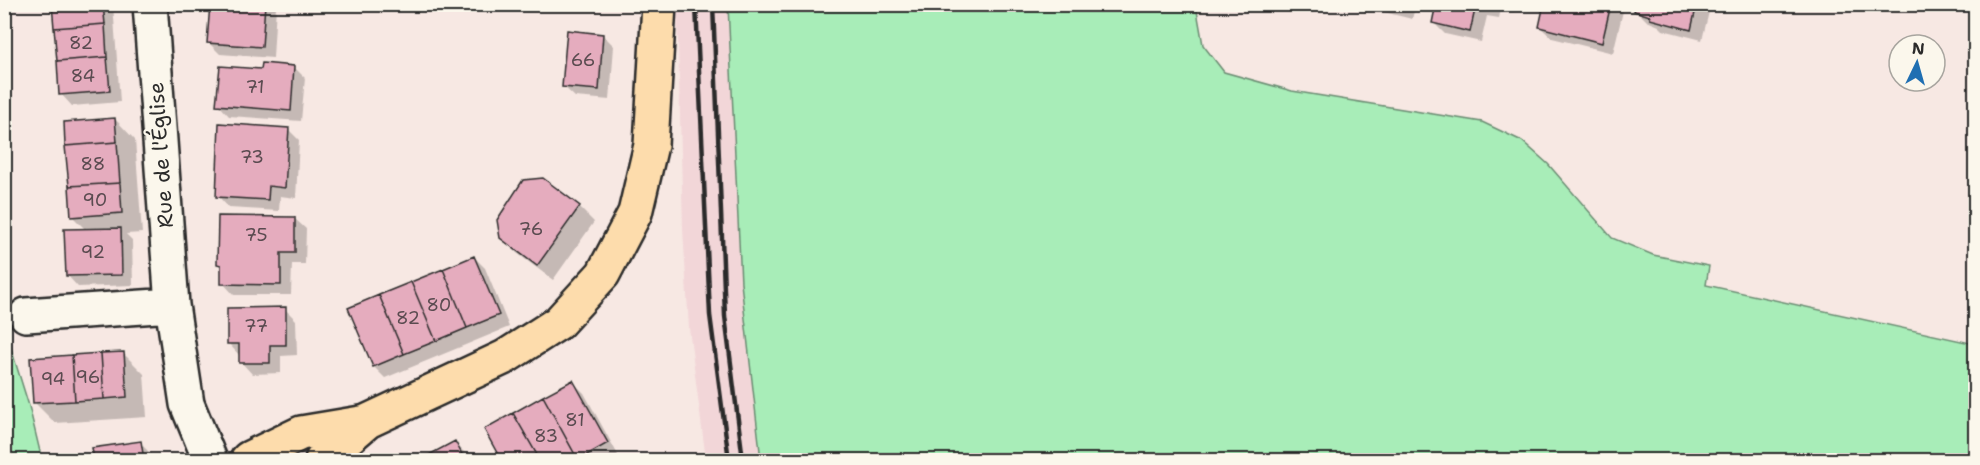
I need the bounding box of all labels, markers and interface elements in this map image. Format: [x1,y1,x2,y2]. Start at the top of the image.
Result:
house number: 82 [69,31,93,55]
north arrow [1887,33,1947,93]
text: N [1911,38,1925,60]
house number: 66 [571,48,595,72]
house number: 84 [71,64,95,88]
house number: 71 [245,75,265,99]
street label: Rue de l'Église [141,81,180,229]
house number: 73 [240,145,264,169]
house number: 88 [81,152,105,176]
house number: 90 [83,188,107,212]
house number: 76 [519,217,543,241]
house number: 75 [245,223,267,247]
house number: 92 [81,240,105,264]
house number: 80 [427,293,451,317]
house number: 82 [396,306,420,330]
house number: 77 [244,314,268,338]
house number: 96 [76,365,100,389]
house number: 94 [41,367,65,391]
house number: 81 [565,408,585,432]
house number: 83 [534,424,558,448]

